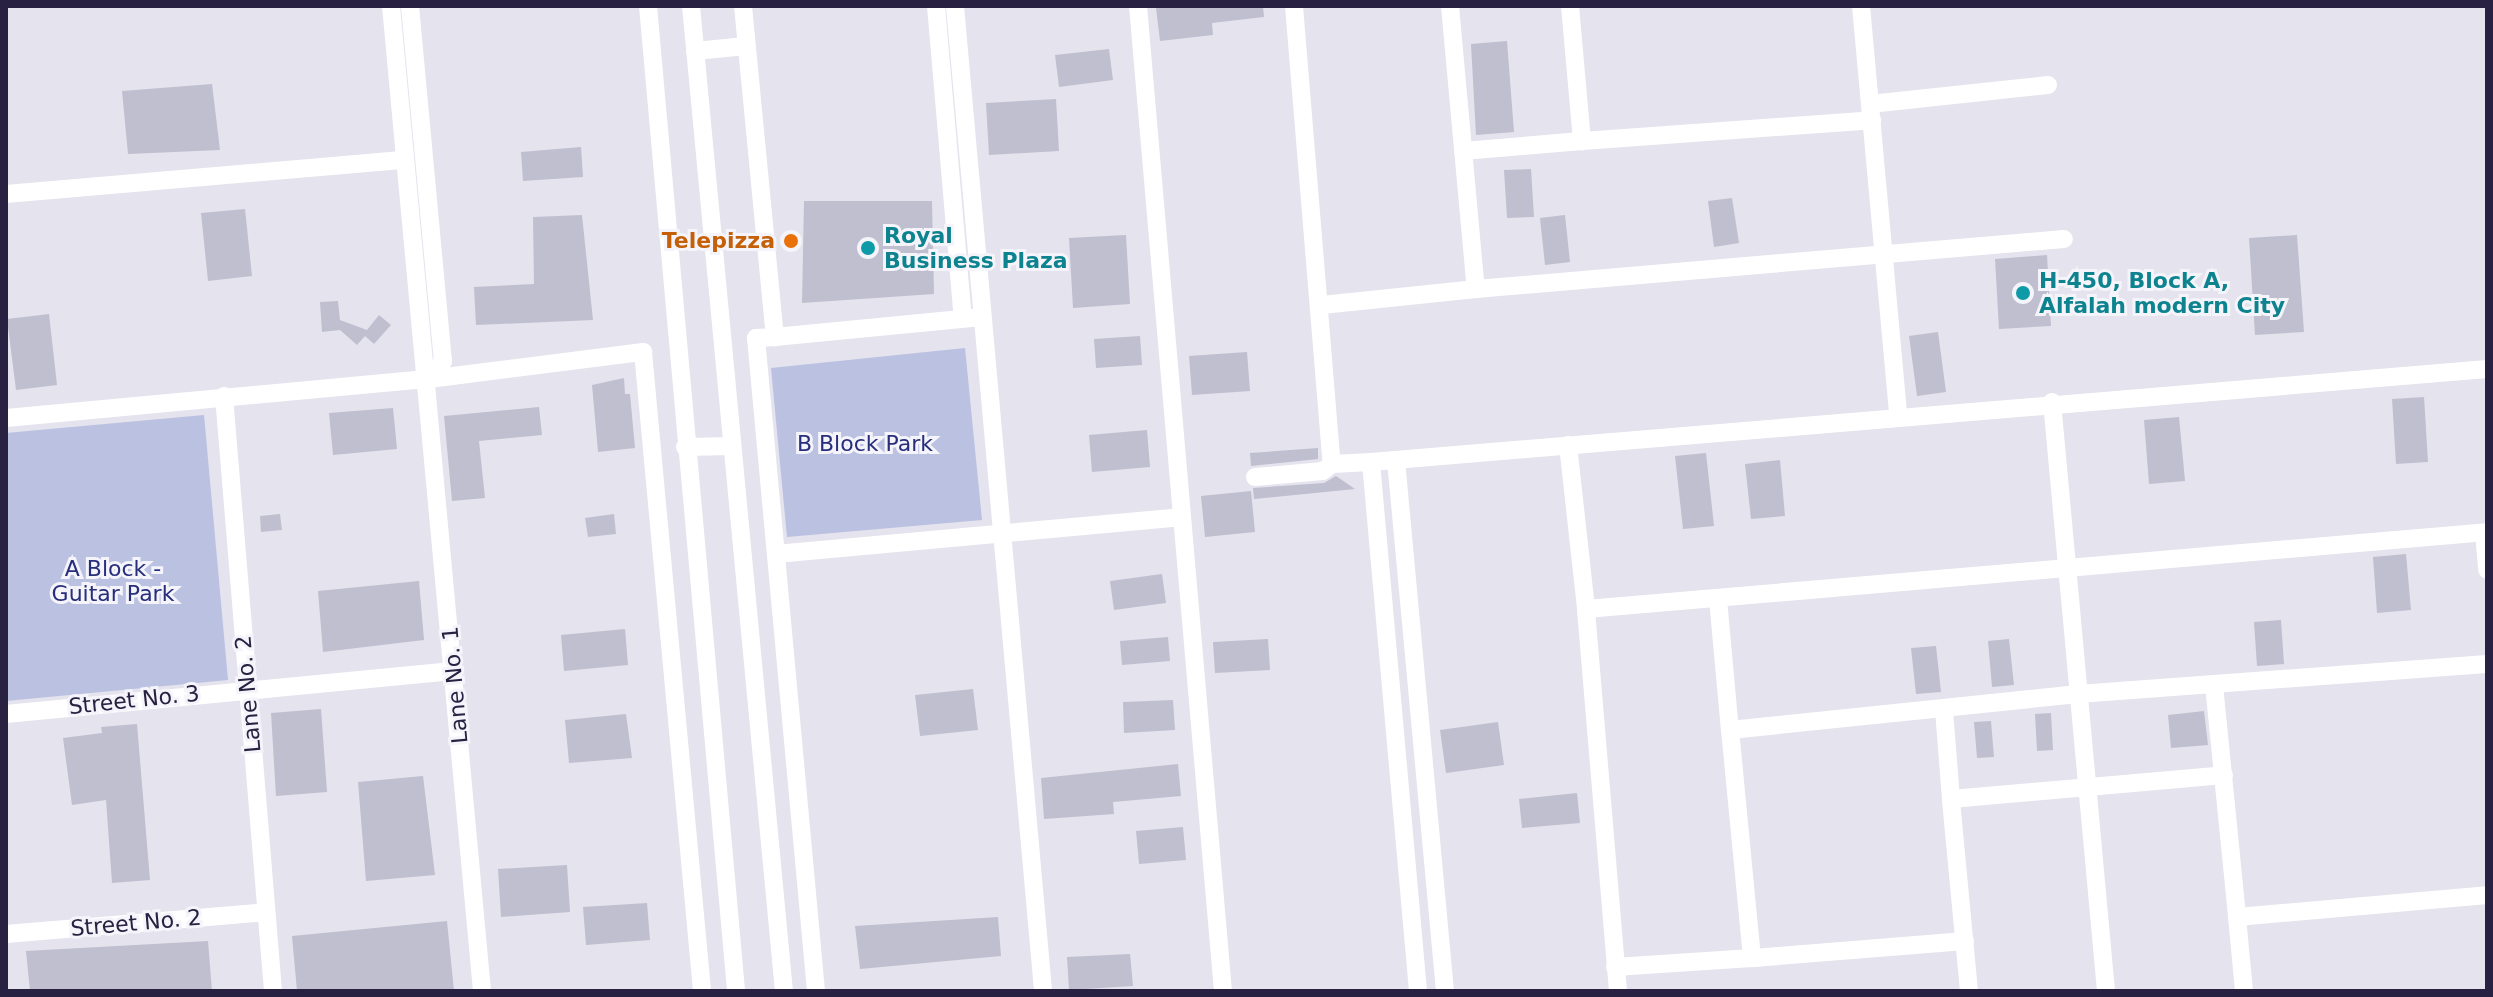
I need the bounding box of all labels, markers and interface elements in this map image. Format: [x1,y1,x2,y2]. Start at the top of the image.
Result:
place label: Royal Business Plaza [884,222,1068,274]
place label: Telepizza [662,228,775,254]
marker: Telepizza [782,232,800,250]
marker: Royal Business Plaza [859,239,877,257]
place label: H-450, Block A, Alfalah modern City [2039,267,2285,318]
marker: H-450, Block A, Alfalah modern City [2014,284,2032,302]
park label: B Block Park [797,431,933,457]
park label: A Block - Guitar Park [52,555,174,606]
street label: Lane No. 1 [437,625,473,745]
street label: Lane No. 2 [230,634,266,754]
street label: Street No. 3 [67,680,201,720]
street label: Street No. 2 [69,904,203,942]

